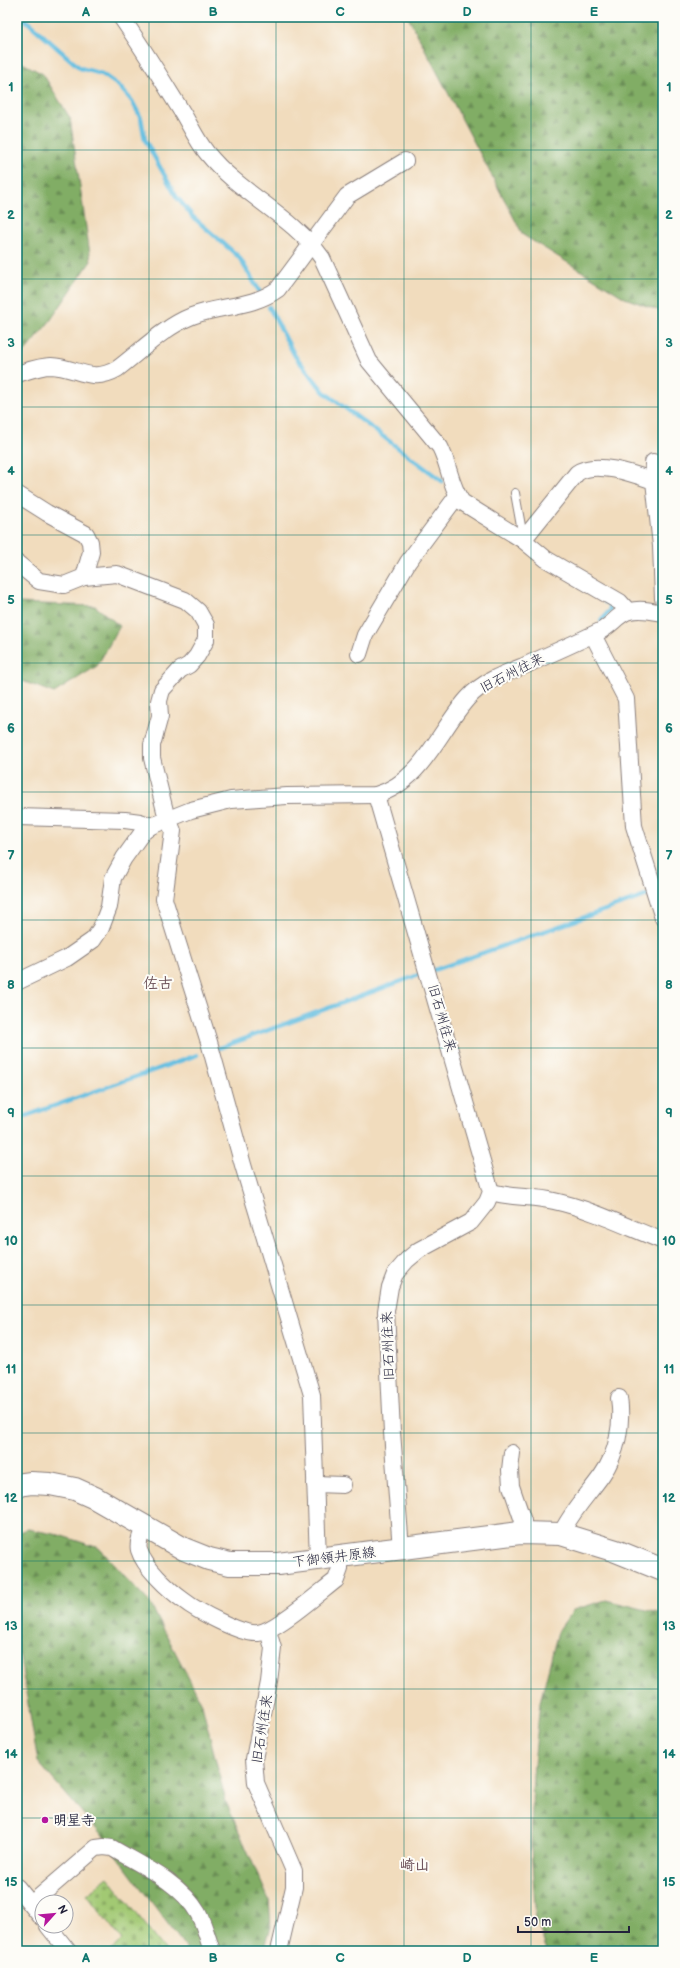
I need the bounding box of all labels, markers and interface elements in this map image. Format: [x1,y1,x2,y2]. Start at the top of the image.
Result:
text: A [81,4,90,20]
text: B [208,4,218,20]
text: C [335,4,345,20]
text: D [462,4,472,20]
text: E [590,4,599,20]
text: 1 [8,79,14,95]
text: 1 [666,79,672,95]
text: 2 [7,207,15,223]
text: 2 [665,207,673,223]
text: 3 [7,335,15,351]
text: 3 [665,335,673,351]
text: 4 [7,463,15,479]
text: 4 [665,463,673,479]
text: 5 [7,592,15,608]
text: 5 [665,592,673,608]
street label: 旧石州往来 [477,650,547,696]
text: 6 [7,720,15,736]
text: 6 [665,720,673,736]
text: 7 [7,848,15,864]
text: 7 [665,848,673,864]
district label: 佐古 [143,974,173,993]
text: 8 [7,977,15,993]
text: 8 [665,977,673,993]
street label: 旧石州往来 [424,982,460,1054]
text: 9 [7,1105,15,1121]
text: 9 [665,1105,673,1121]
text: 10 [4,1233,18,1249]
text: 10 [662,1233,676,1249]
street label: 旧石州往来 [378,1311,398,1381]
text: 11 [6,1361,16,1377]
text: 11 [664,1361,674,1377]
text: 12 [4,1490,18,1506]
text: 12 [662,1490,676,1506]
street label: 下御領井原線 [291,1543,377,1571]
text: 13 [4,1618,18,1634]
text: 13 [662,1618,676,1634]
street label: 旧石州往来 [248,1693,276,1765]
text: 14 [4,1746,18,1762]
text: 14 [662,1746,676,1762]
place label: 明星寺 [53,1812,95,1829]
marker: 明星寺 [40,1815,50,1825]
district label: 崎山 [400,1856,430,1875]
text: 15 [5,1874,18,1890]
text: 15 [663,1874,676,1890]
north arrow [34,1894,74,1934]
text: N [55,1903,70,1916]
scale bar [518,1908,629,1934]
text: 50 m [524,1915,551,1930]
text: A [81,1950,90,1966]
text: B [208,1950,218,1966]
text: C [335,1950,345,1966]
text: D [462,1950,472,1966]
text: E [590,1950,599,1966]

